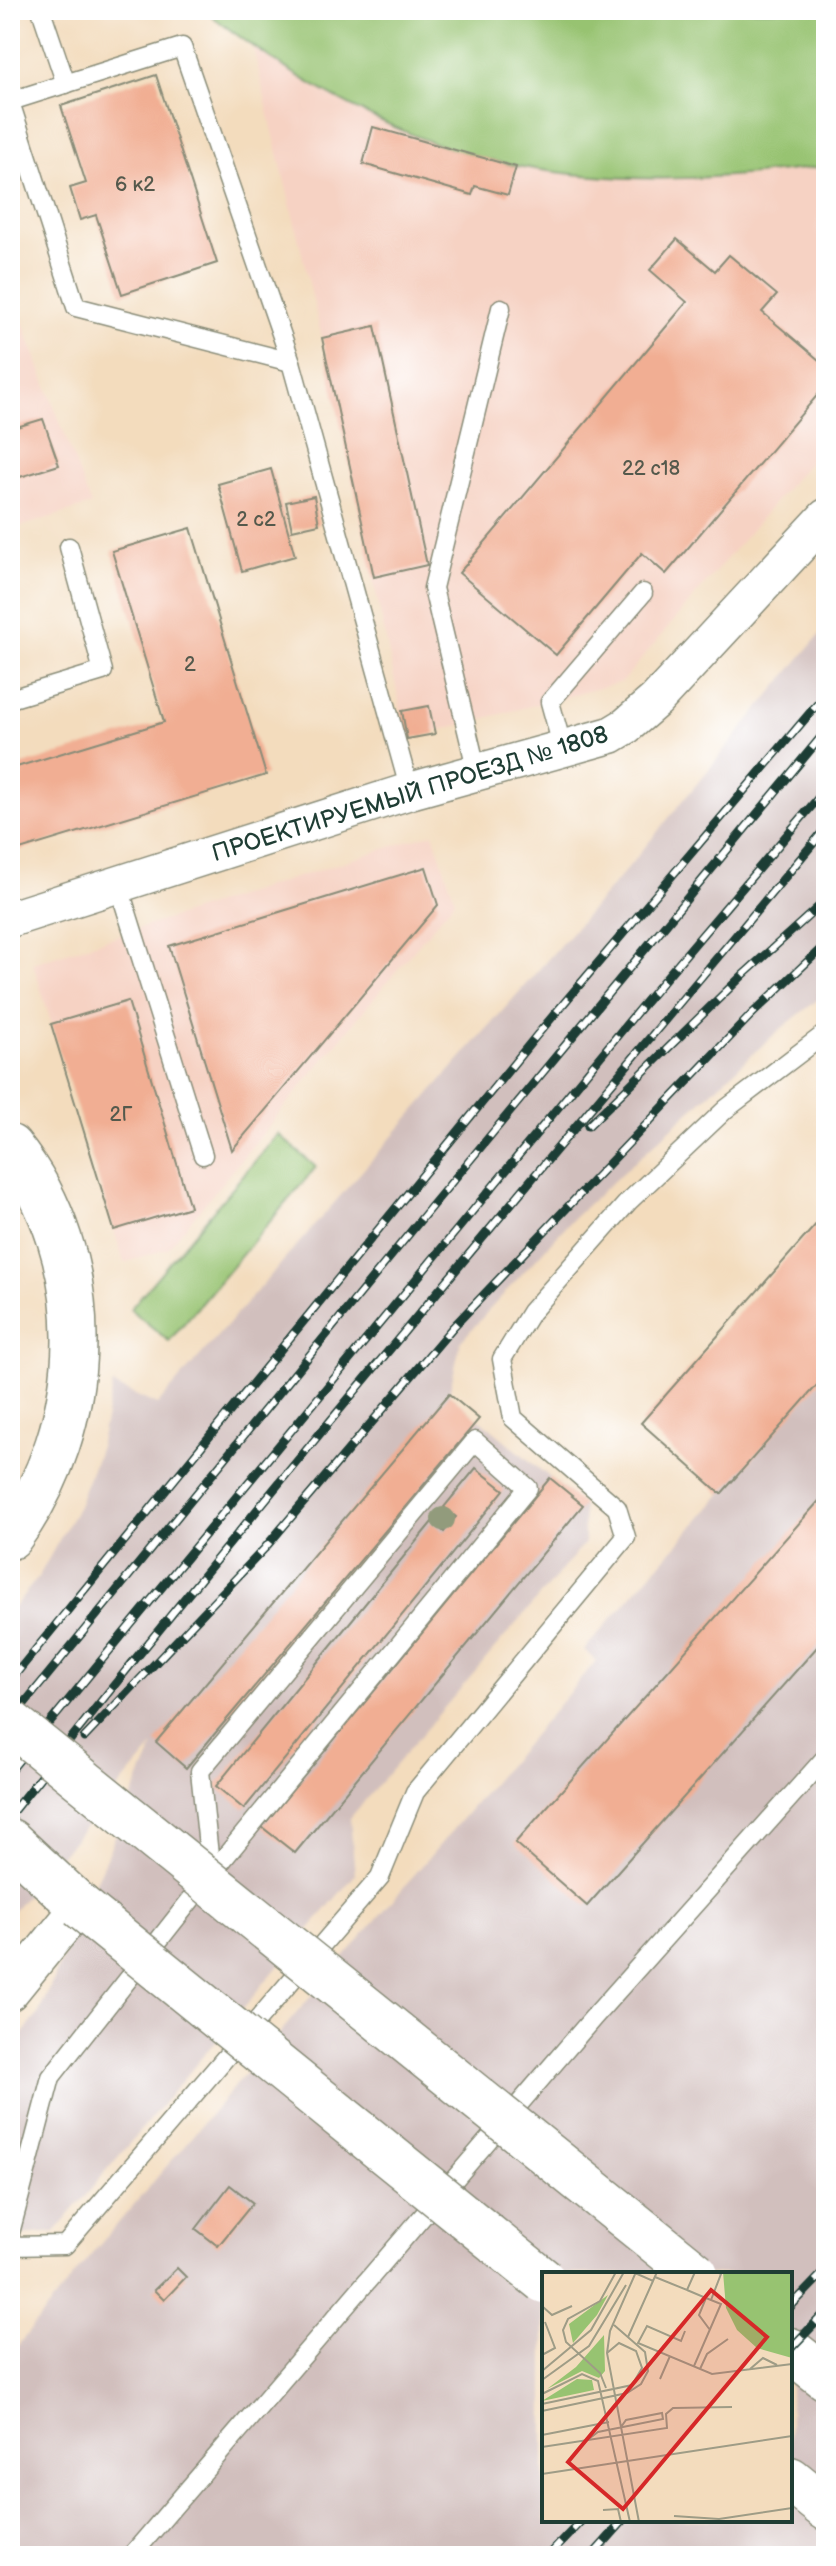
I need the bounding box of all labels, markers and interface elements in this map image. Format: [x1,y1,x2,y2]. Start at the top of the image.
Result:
house number: 6 к2 [115,173,155,197]
house number: 22 с18 [622,457,680,481]
house number: 2 c2 [236,508,276,532]
house number: 2 [184,653,196,677]
street label: ПРОЕКТИРУЕМЫЙ ПРОЕЗД № 1808 [208,720,612,868]
house number: 2Г [110,1103,132,1127]
inset map [542,2272,792,2522]

